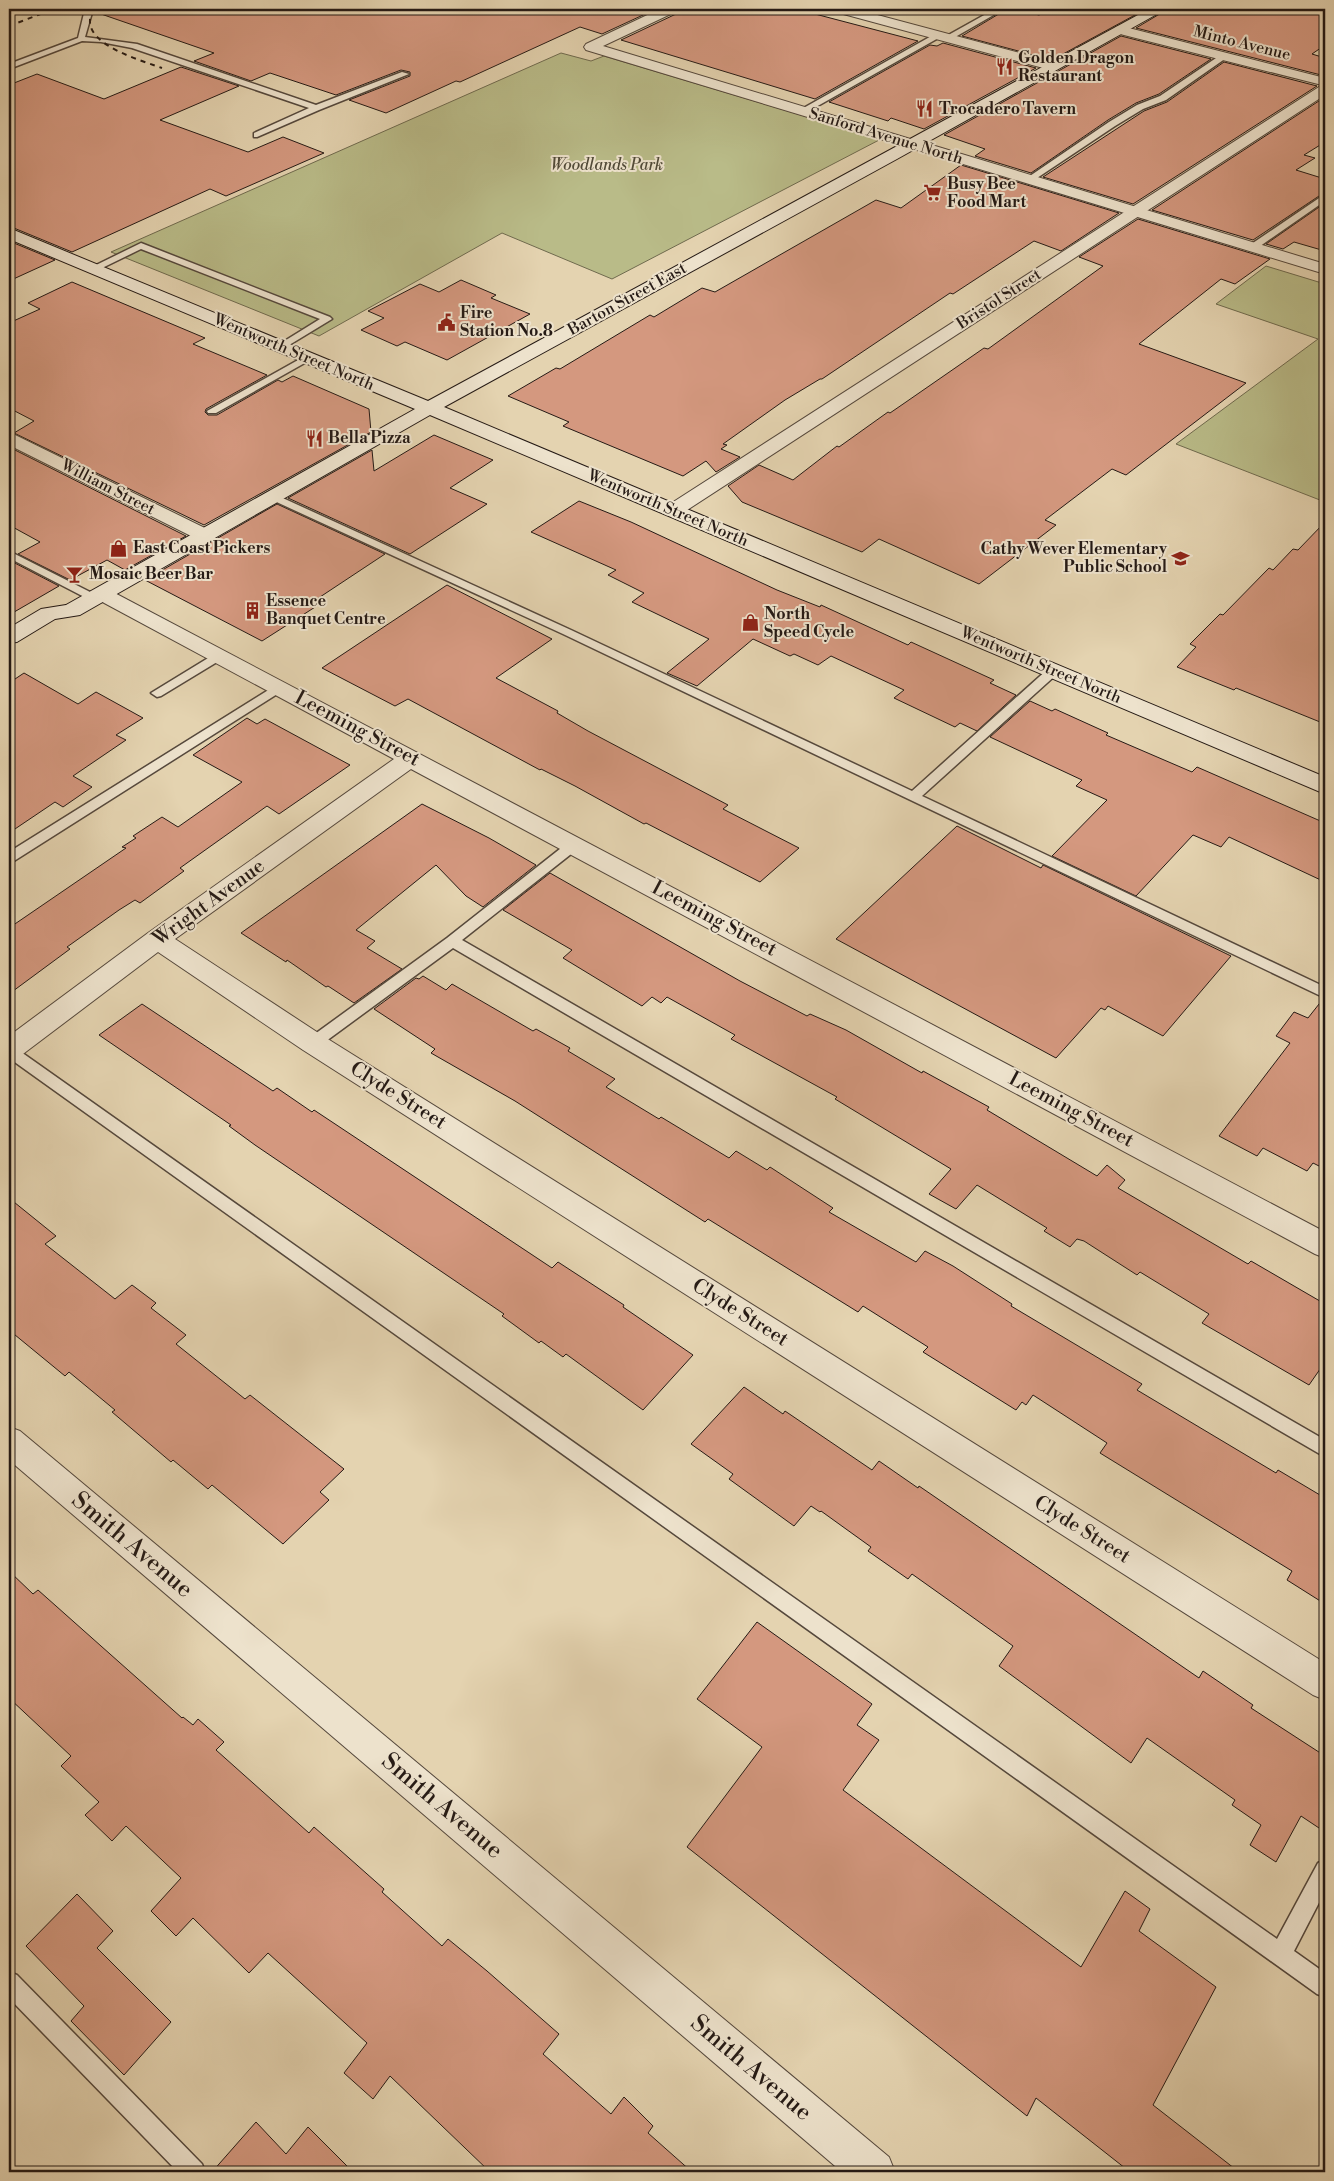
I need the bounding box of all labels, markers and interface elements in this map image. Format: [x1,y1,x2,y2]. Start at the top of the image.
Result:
street label: Minto Avenue [1191,21,1293,65]
place label: Golden Dragon Restaurant [1018,48,1134,86]
restaurant icon: Golden Dragon Restaurant [994,57,1014,77]
restaurant icon: Trocadero Tavern [915,99,935,119]
place label: Trocadero Tavern [939,99,1076,119]
street label: Sanford Avenue North [807,103,966,169]
park label: Woodlands Park [551,155,663,175]
place label: Busy Bee Food Mart [947,174,1026,212]
supermarket icon: Busy Bee Food Mart [923,183,943,203]
street label: Barton Street East [563,258,690,340]
street label: Bristol Street [952,264,1045,334]
place label: Fire Station No.8 [460,303,553,341]
street label: Wentworth Street North [210,309,378,395]
public building icon: Fire Station No.8 [436,312,456,332]
restaurant icon: Bella Pizza [304,428,324,448]
place label: Bella Pizza [328,428,411,448]
street label: William Street [57,454,159,519]
street label: Wentworth Street North [584,465,752,551]
shop icon: East Coast Pickers [109,538,129,558]
place label: East Coast Pickers [133,538,271,558]
place label: Cathy Wever Elementary Public School [981,539,1168,577]
school or university icon: Cathy Wever Elementary Public School [1171,548,1191,568]
bar icon: Mosaic Beer Bar [65,564,85,584]
place label: Mosaic Beer Bar [89,564,213,584]
place label: Essence Banquet Centre [266,591,386,629]
building icon: Essence Banquet Centre [242,600,262,620]
place label: North Speed Cycle [764,604,854,642]
shop icon: North Speed Cycle [740,613,760,633]
street label: Wentworth Street North [957,622,1125,708]
street label: Leeming Street [290,686,424,772]
street label: Wright Avenue [147,854,270,953]
street label: Leeming Street [647,876,781,962]
street label: Clyde Street [345,1057,451,1135]
street label: Leeming Street [1004,1067,1138,1153]
street label: Clyde Street [687,1274,793,1352]
street label: Smith Avenue [65,1485,199,1605]
street label: Clyde Street [1029,1491,1135,1569]
street label: Smith Avenue [375,1746,509,1866]
street label: Smith Avenue [684,2008,818,2128]

